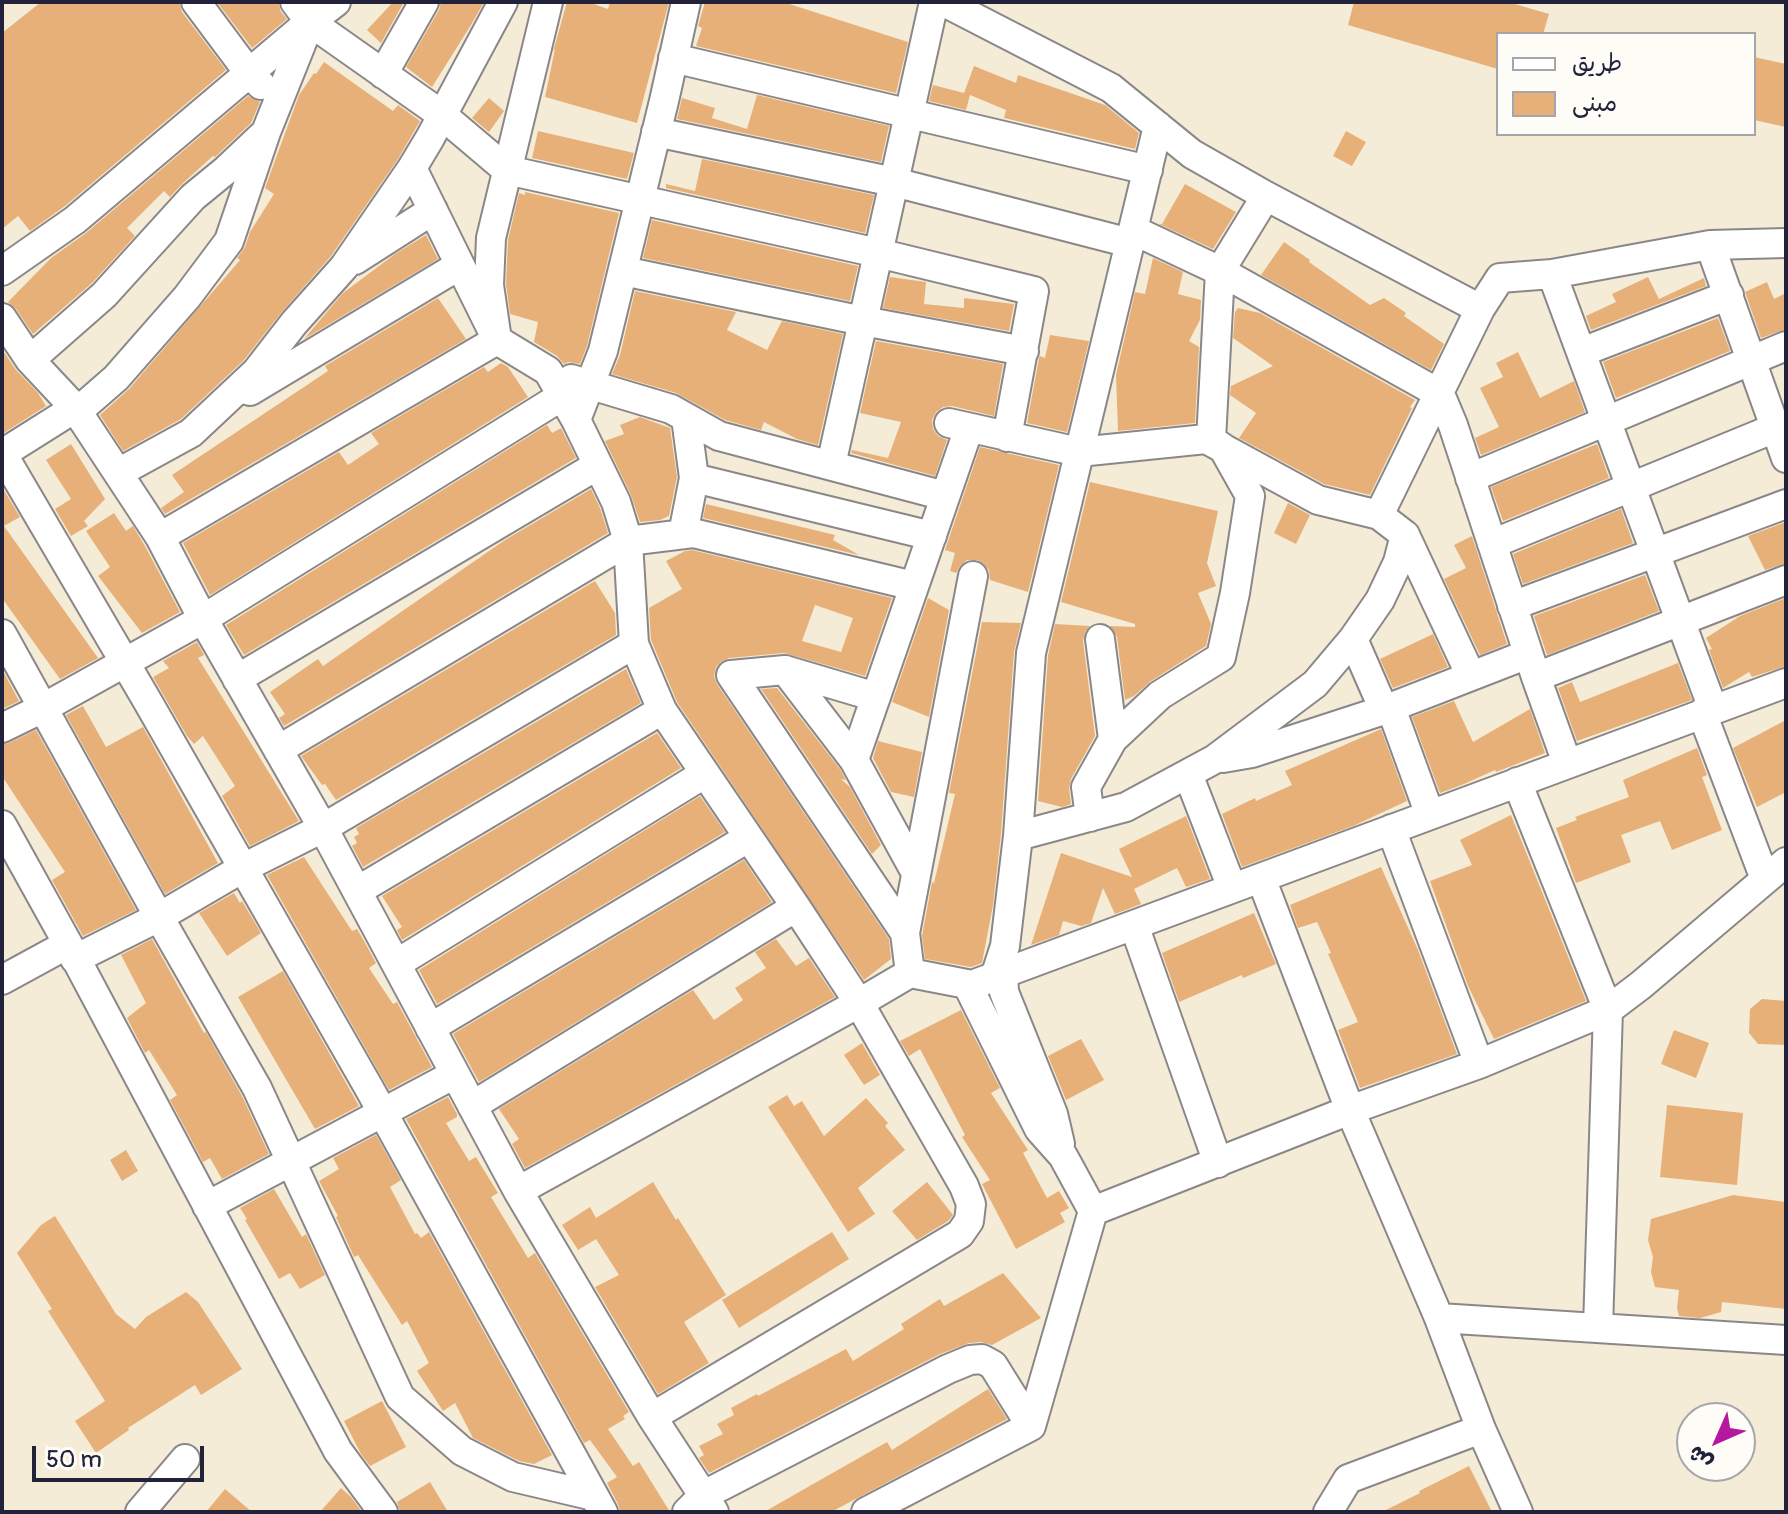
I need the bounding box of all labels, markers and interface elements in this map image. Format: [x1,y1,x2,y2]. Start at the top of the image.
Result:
legend [1496,32,1756,136]
text: طريق [1572,49,1622,78]
text: مبنى [1572,89,1617,118]
north arrow [1676,1402,1756,1482]
scale bar [36,1430,208,1480]
text: ش [1682,1439,1719,1476]
text: 50 m [46,1445,102,1474]

